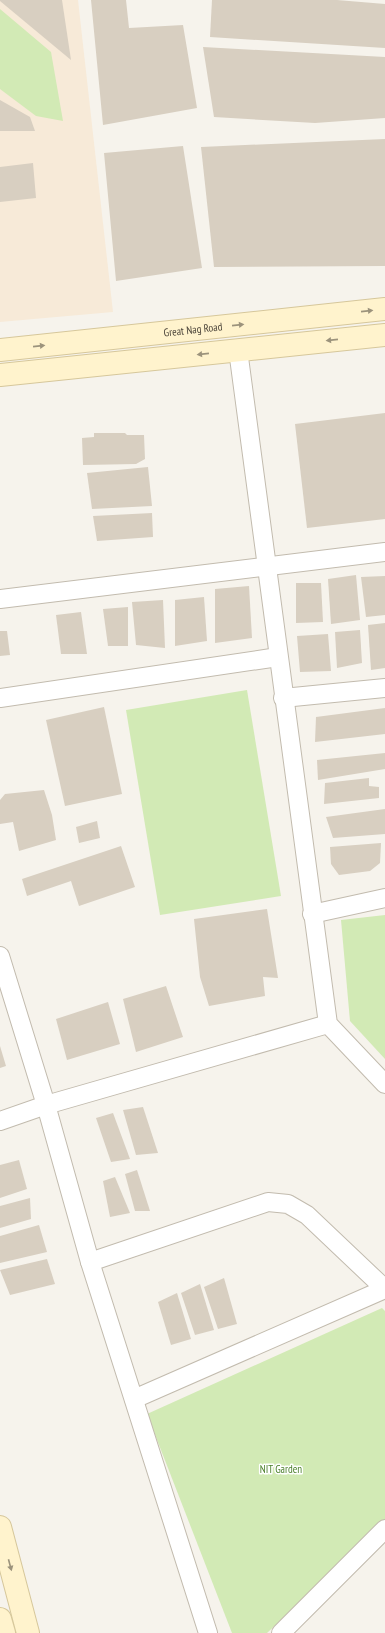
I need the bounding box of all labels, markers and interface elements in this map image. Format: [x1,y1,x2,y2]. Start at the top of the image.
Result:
one-way arrow [361,308,373,314]
street label: Great Nag Road [163,319,223,340]
one-way arrow [232,322,244,328]
one-way arrow [326,337,338,344]
one-way arrow [33,343,45,350]
one-way arrow [197,351,209,357]
park label: NIT Garden [260,1462,302,1476]
one-way arrow [7,1559,13,1571]

